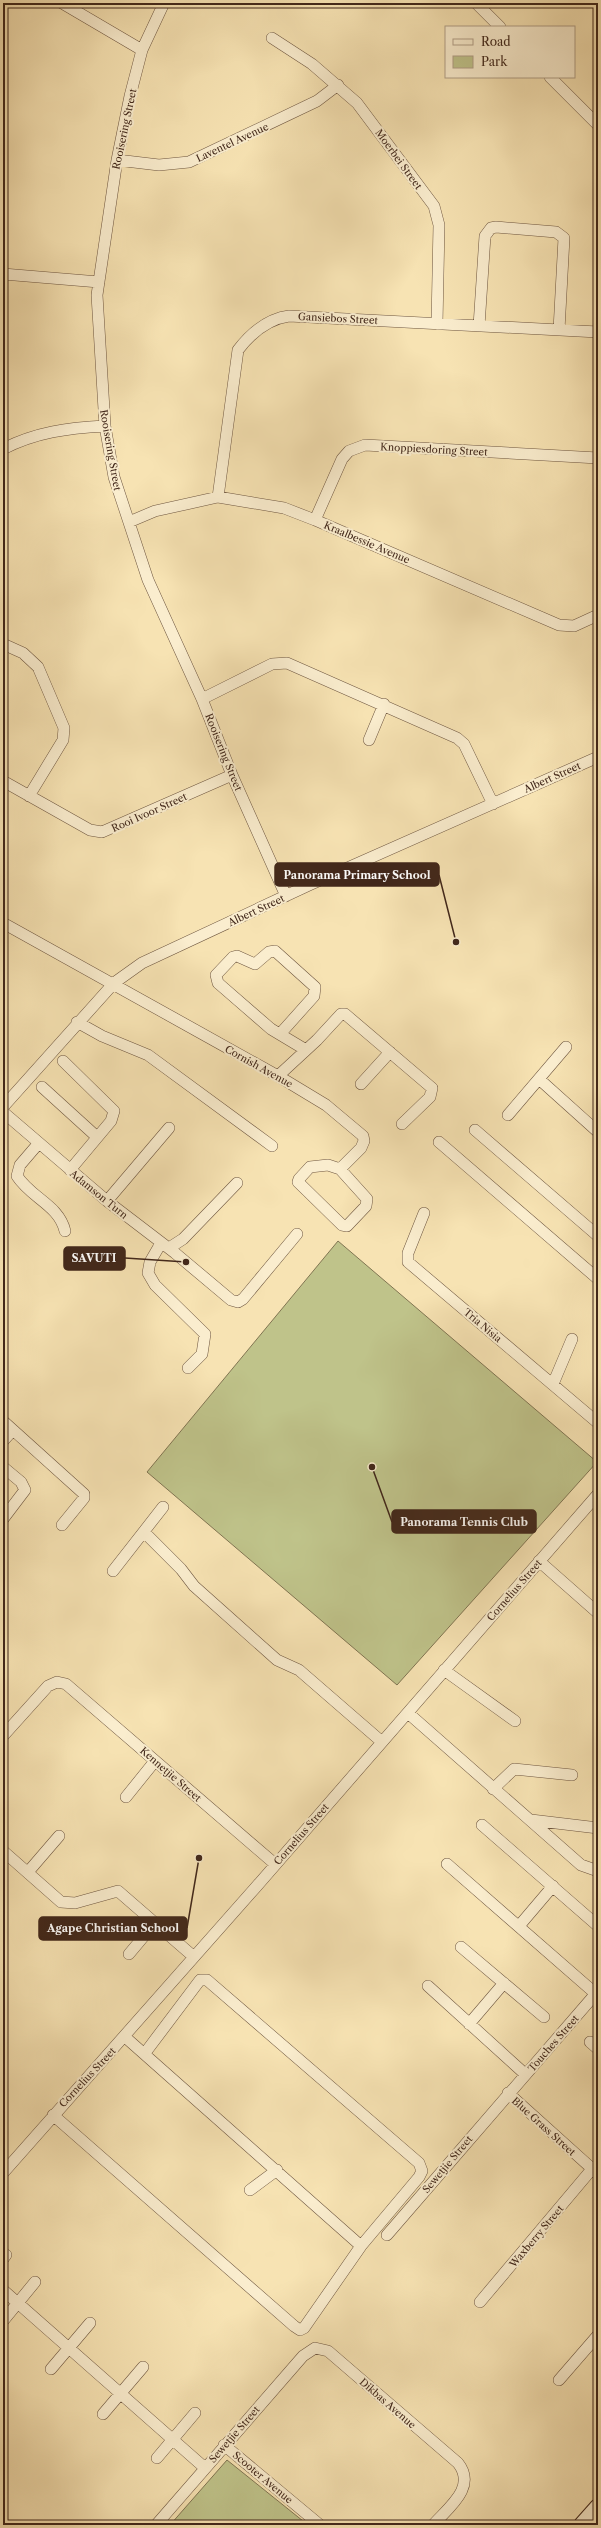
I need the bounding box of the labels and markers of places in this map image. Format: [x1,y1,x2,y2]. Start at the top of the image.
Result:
callout: Panorama Primary School [275,863,439,886]
callout: SAVUTI [64,1247,125,1270]
callout: Panorama Tennis Club [392,1510,536,1533]
callout: Agape Christian School [39,1917,187,1940]

